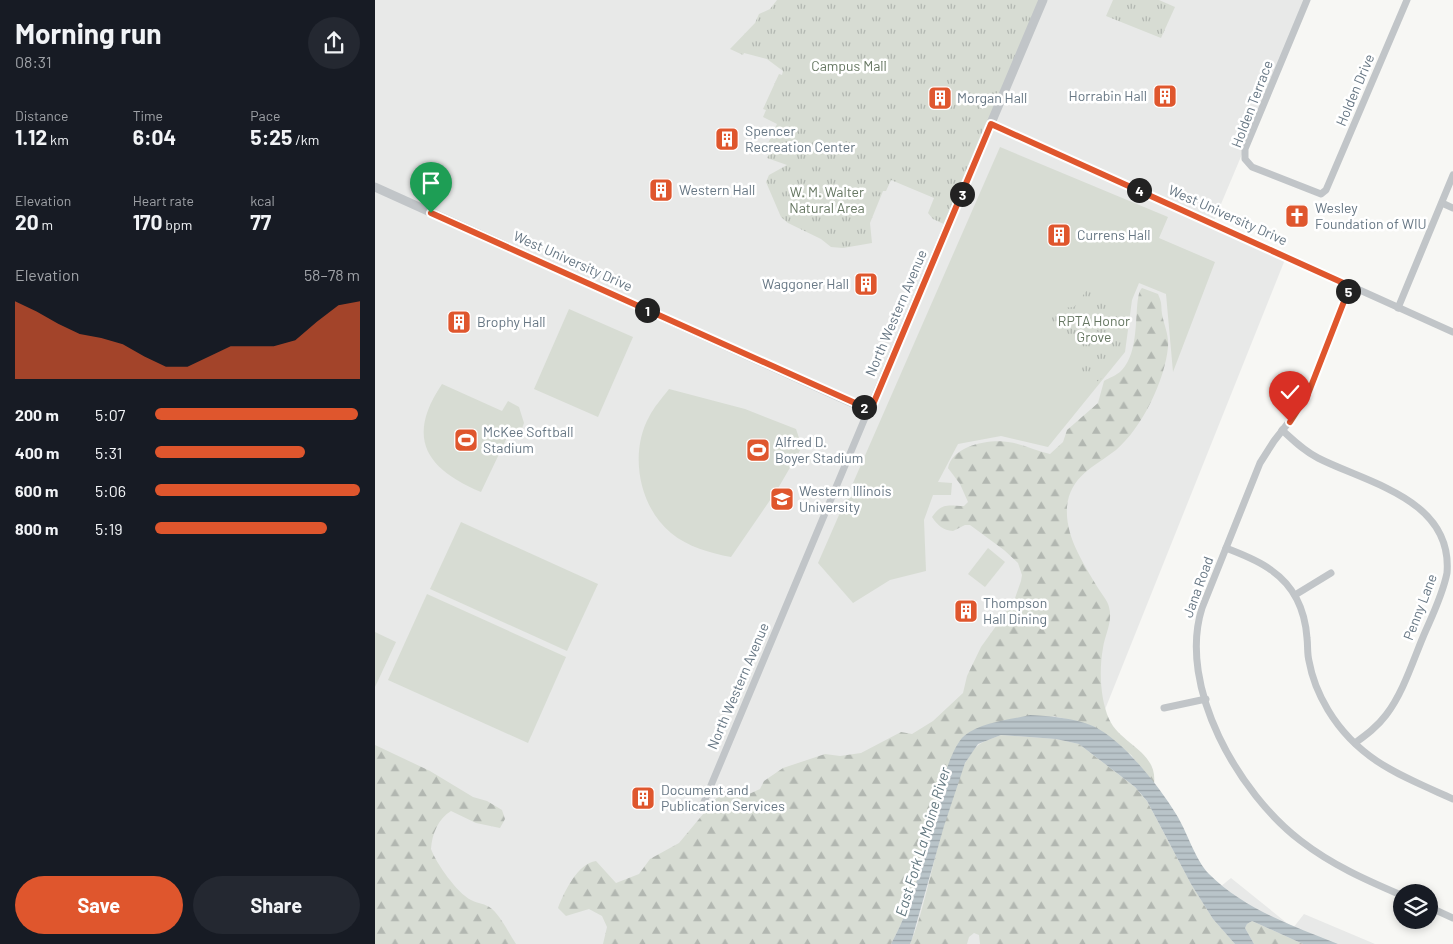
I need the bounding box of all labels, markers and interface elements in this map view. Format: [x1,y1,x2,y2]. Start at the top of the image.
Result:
text: Morning run [15,16,162,50]
button: share [308,17,360,69]
street label: Holden Drive [1332,51,1377,128]
text: 08:31 [15,52,52,71]
park label: Campus Mall [811,57,887,74]
street label: Holden Terrace [1227,58,1276,150]
building icon: Horrabin Hall [1152,83,1178,109]
building icon: Morgan Hall [927,85,953,111]
place label: Horrabin Hall [1069,87,1147,104]
place label: Morgan Hall [957,89,1027,106]
text: Distance [15,107,68,124]
text: Time [133,107,163,124]
text: Pace [250,107,280,124]
place label: Spencer Recreation Center [745,122,855,155]
text: 1.12 [15,124,47,149]
text: 6:04 [133,124,176,149]
text: 5:25 [250,124,292,149]
building icon: Spencer Recreation Center [714,126,740,152]
text: km [47,131,69,148]
text: /km [292,131,319,148]
pin [410,162,452,213]
icon: arrive [417,169,445,197]
building icon: Western Hall [648,177,674,203]
pin: 4 [1127,178,1151,202]
place label: Western Hall [679,181,755,198]
street label: West University Drive [1166,181,1290,248]
pin: 3 [949,182,975,206]
text: 4 [1135,182,1144,199]
park label: W. M. Walter Natural Area [789,183,865,216]
text: 3 [959,186,966,203]
text: Elevation [15,192,71,209]
text: Heart rate [133,192,194,209]
text: kcal [250,192,275,209]
place label: Wesley Foundation of WIU [1315,199,1427,232]
church icon: Wesley Foundation of WIU [1284,203,1310,229]
text: 20 [15,209,39,234]
text: 170 [133,209,162,234]
text: 77 [250,209,271,234]
text: m [39,216,53,233]
text: bpm [162,216,192,233]
building icon: Currens Hall [1046,222,1072,248]
place label: Currens Hall [1077,226,1150,243]
street label: West University Drive [511,227,635,294]
street label: North Western Avenue [861,247,930,379]
text: Elevation [15,265,79,284]
text: 58–78 m [304,265,360,284]
building icon: Waggoner Hall [853,271,879,297]
place label: Waggoner Hall [762,275,849,292]
pin: 5 [1335,278,1361,304]
text: 5 [1345,283,1352,300]
pin: 1 [635,298,659,322]
text: 1 [645,302,650,319]
building icon: Brophy Hall [446,309,472,335]
park label: RPTA Honor Grove [1058,312,1130,345]
place label: Brophy Hall [477,313,546,330]
pin [1269,371,1311,422]
icon: check [1276,378,1304,406]
pin: 2 [851,394,877,420]
text: 2 [861,399,868,416]
text: 200 m [15,405,59,424]
text: 5:07 [95,405,125,424]
place label: McKee Softball Stadium [483,423,573,456]
sports icon: McKee Softball Stadium [453,427,479,453]
place label: Alfred D. Boyer Stadium [775,433,863,466]
sports icon: Alfred D. Boyer Stadium [745,437,771,463]
text: 400 m [15,443,59,462]
text: 5:31 [95,443,122,462]
text: 600 m [15,481,58,500]
text: 5:06 [95,481,126,500]
place label: Western Illinois University [799,482,892,515]
school or university icon: Western Illinois University [769,486,795,512]
text: 800 m [15,519,58,538]
text: 5:19 [95,519,123,538]
street label: Jana Road [1179,554,1216,620]
street label: Penny Lane [1399,571,1440,642]
place label: Thompson Hall Dining [983,594,1047,627]
building icon: Thompson Hall Dining [953,598,979,624]
street label: North Western Avenue [703,620,772,752]
water label: East Fork La Moine River [891,764,954,918]
place label: Document and Publication Services [661,781,785,814]
building icon: Document and Publication Services [630,785,656,811]
button: Save [15,876,183,934]
button: Share [193,876,360,934]
map controls [1393,884,1438,929]
button: layers [1393,884,1438,929]

